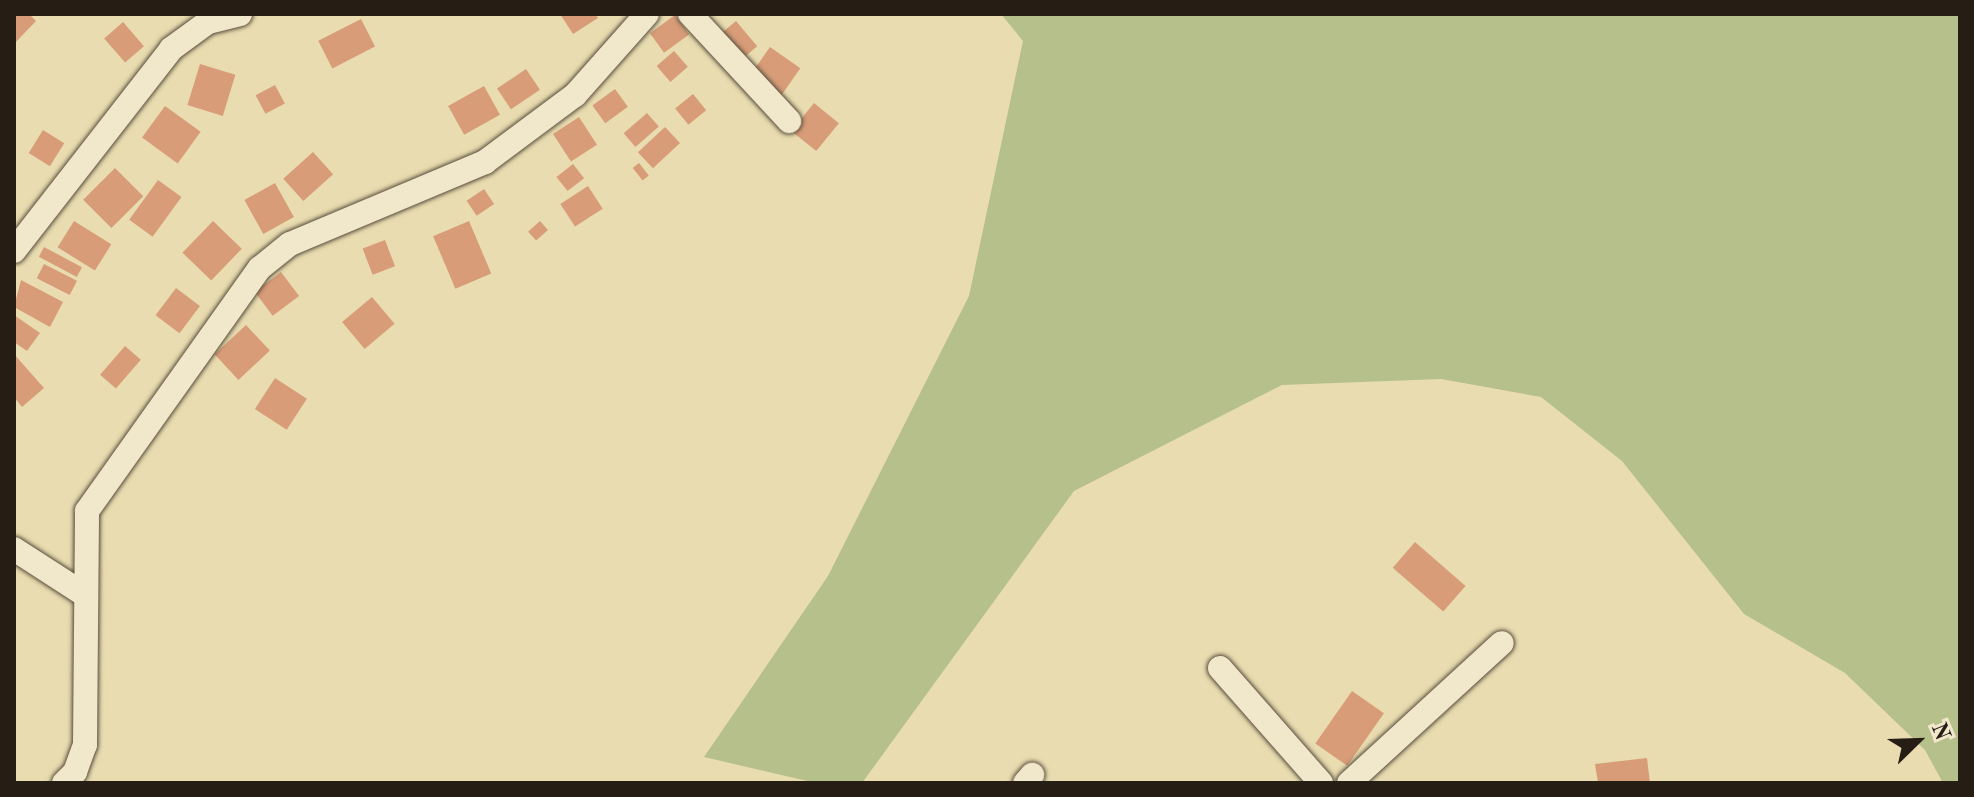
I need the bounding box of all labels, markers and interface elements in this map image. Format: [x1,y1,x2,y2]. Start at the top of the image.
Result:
north arrow [1878,701,1958,781]
text: N [1927,720,1954,744]

